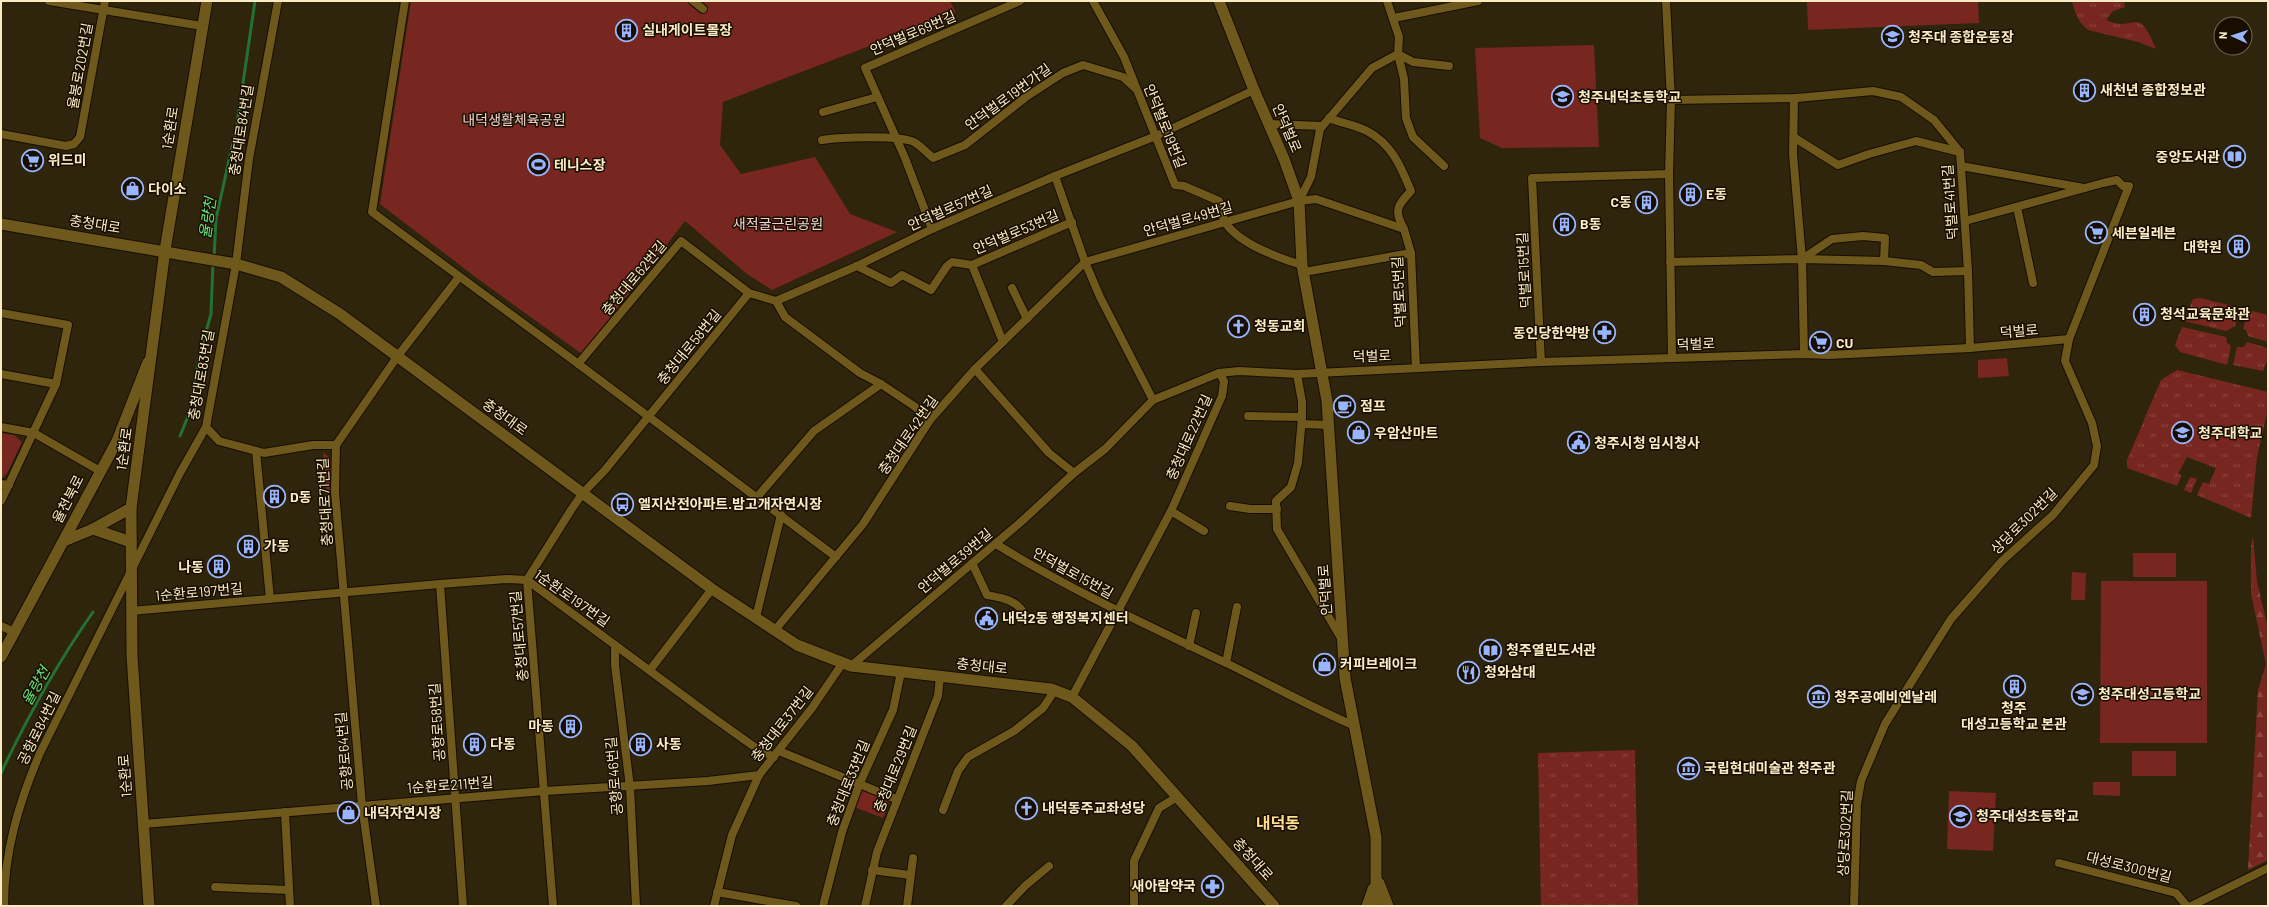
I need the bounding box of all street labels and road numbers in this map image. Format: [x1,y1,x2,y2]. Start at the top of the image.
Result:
street label: 안덕벌로69번길 [867,7,958,58]
street label: 율봉로202번길 [64,21,95,110]
street label: 안덕벌로19번가길 [961,60,1054,134]
street label: 안덕벌로19번길 [1141,81,1190,170]
street label: 충청대로84번길 [225,83,256,177]
street label: 안덕벌로 [1270,101,1305,155]
street label: 1순환로 [158,105,181,151]
street label: 덕벌로41번길 [1938,164,1961,240]
street label: 안덕벌로57번길 [905,181,995,234]
street label: 안덕벌로49번길 [1141,198,1235,239]
street label: 안덕벌로53번길 [970,206,1061,257]
street label: 충청대로 [68,211,122,236]
street label: 덕벌로15번길 [1513,231,1534,309]
street label: 충청대로62번길 [598,237,670,318]
street label: 덕벌로5번길 [1388,256,1409,328]
street label: 충청대로58번길 [653,306,724,388]
street label: 덕벌로 [1999,320,2039,341]
street label: 충청대로83번길 [184,328,217,422]
street label: 덕벌로 [1676,334,1716,353]
street label: 덕벌로 [1352,346,1392,365]
street label: 충청대로22번길 [1162,391,1215,482]
street label: 충청대로42번길 [874,392,941,477]
street label: 충청대로 [479,395,531,439]
street label: 1순환로 [112,426,135,472]
street label: 충청대로71번길 [314,457,335,547]
street label: 율천북로 [48,472,87,526]
street label: 상당로302번길 [1987,484,2060,557]
street label: 안덕벌로39번길 [914,525,995,597]
street label: 안덕벌로15번길 [1030,543,1116,602]
street label: 안덕벌로 [1314,564,1335,616]
street label: 1순환로197번길 [531,565,613,630]
street label: 1순환로197번길 [154,579,244,604]
street label: 충청대로57번길 [506,590,531,682]
street label: 충청대로 [956,654,1009,677]
street label: 공항로58번길 [425,682,448,762]
street label: 충청대로37번길 [747,683,816,765]
street label: 공항로84번길 [14,688,64,767]
street label: 공항로64번길 [332,711,355,791]
street label: 충청대로29번길 [869,723,920,815]
street label: 공항로46번길 [602,736,625,816]
street label: 충청대로33번길 [822,737,873,829]
street label: 1순환로 [114,754,134,798]
street label: 1순환로211번길 [406,773,494,796]
street label: 상당로302번길 [1834,789,1855,877]
street label: 충청대로 [1230,834,1277,884]
street label: 대성로300번길 [2085,848,2174,885]

